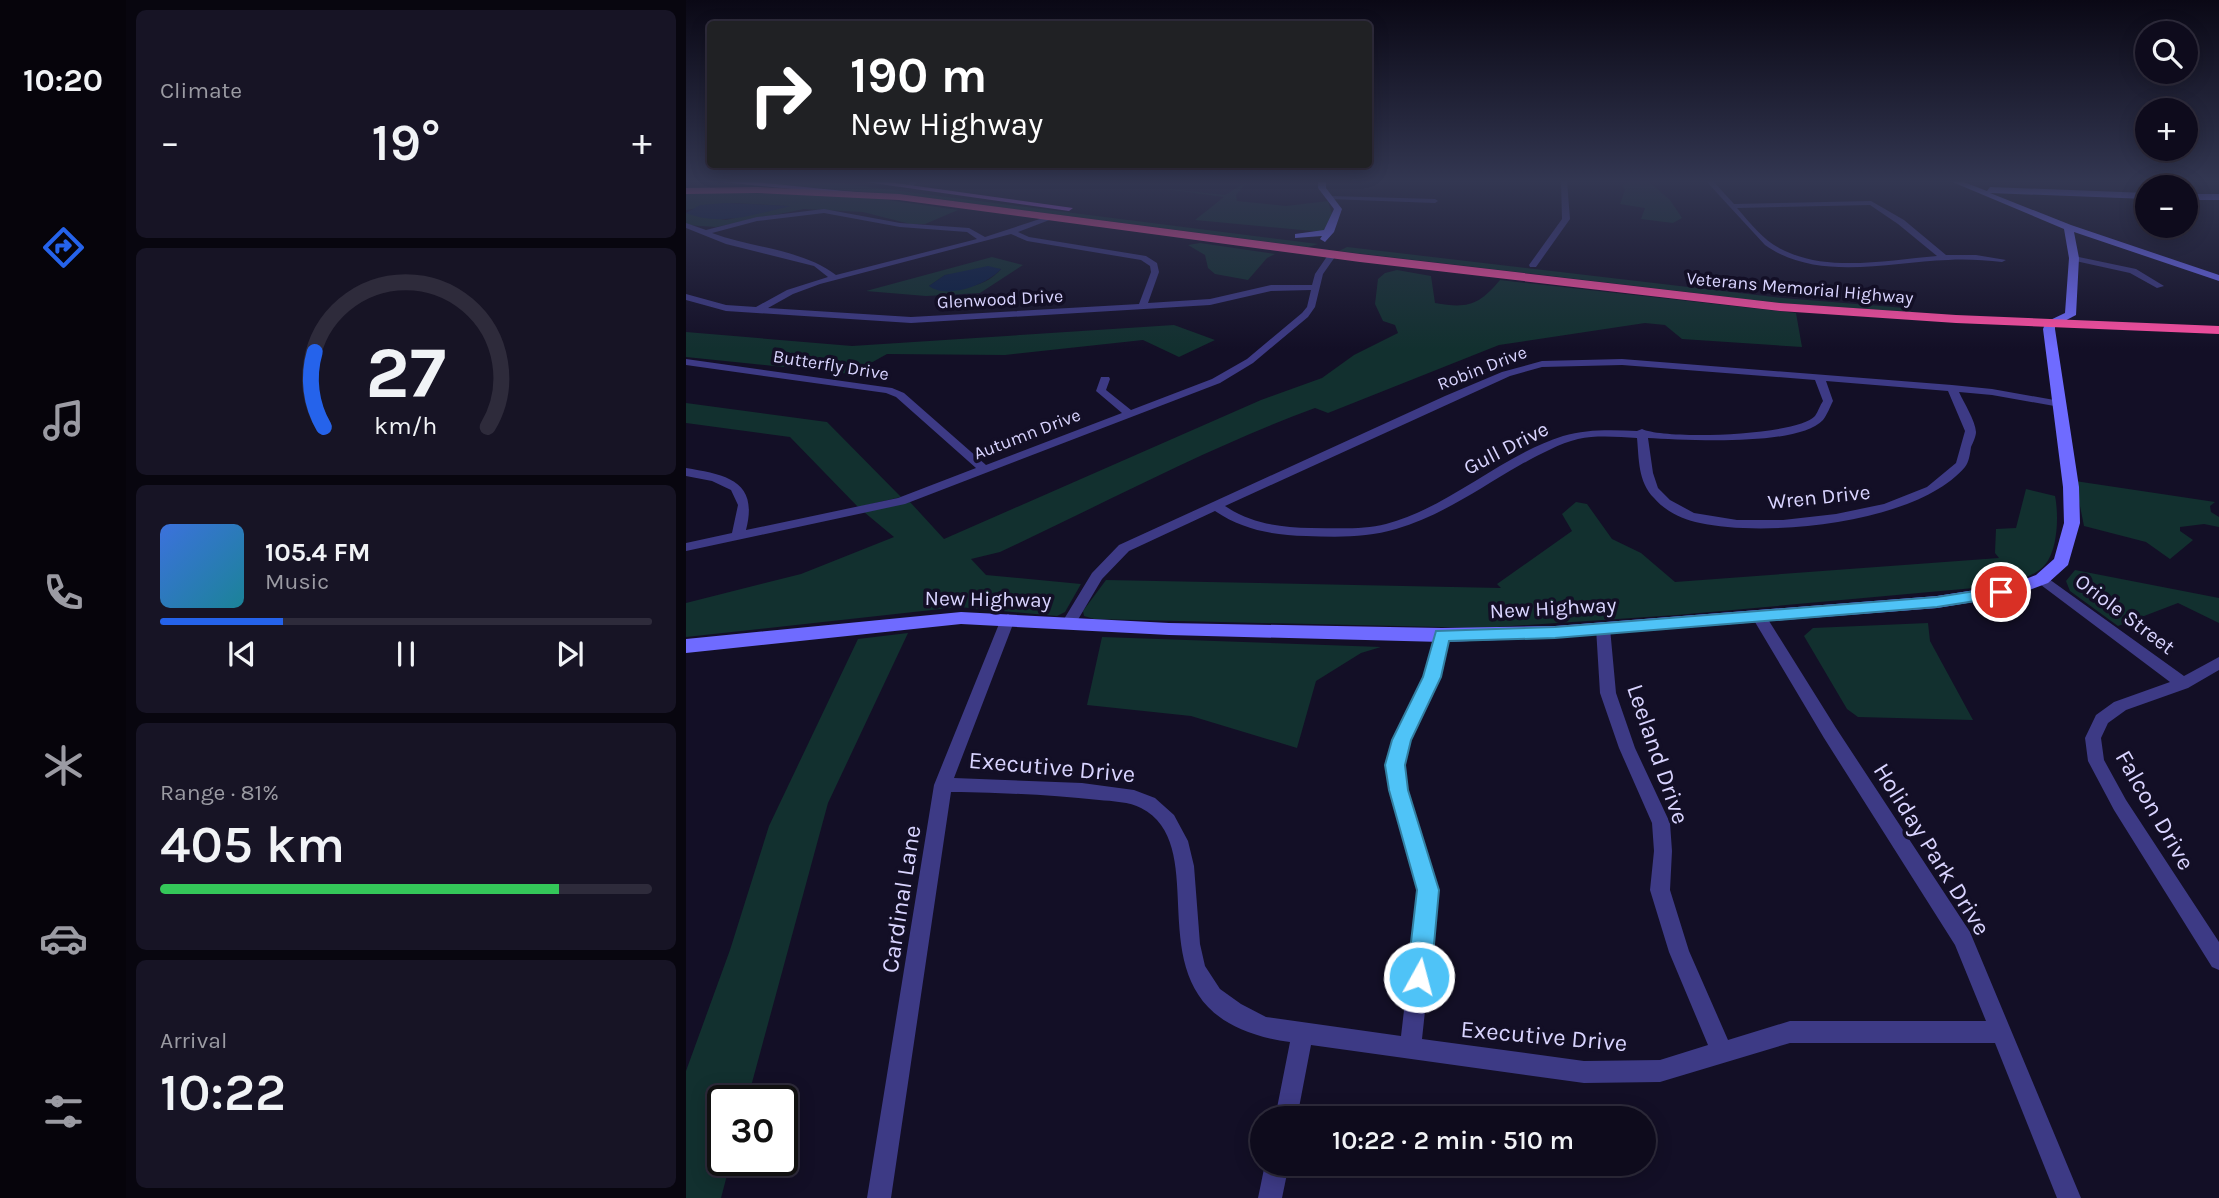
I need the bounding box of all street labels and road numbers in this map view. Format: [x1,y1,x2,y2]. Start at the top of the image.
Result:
street label: Veterans Memorial Highway [1686,267,1915,309]
street label: Glenwood Drive [936,285,1064,313]
street label: Robin Drive [1434,341,1530,395]
street label: Butterfly Drive [771,345,891,385]
street label: Autumn Drive [970,403,1084,465]
street label: Gull Drive [1460,416,1552,480]
street label: Wren Drive [1766,480,1872,514]
street label: Oriole Street [2071,569,2179,659]
street label: New Highway [924,586,1052,612]
street label: New Highway [1489,593,1617,623]
street label: Leeland Drive [1621,680,1695,828]
street label: Falcon Drive [2109,745,2201,875]
street label: Executive Drive [967,746,1137,788]
street label: Holiday Park Drive [1868,758,1996,940]
street label: Cardinal Lane [875,823,927,975]
street label: Executive Drive [1459,1015,1629,1057]

